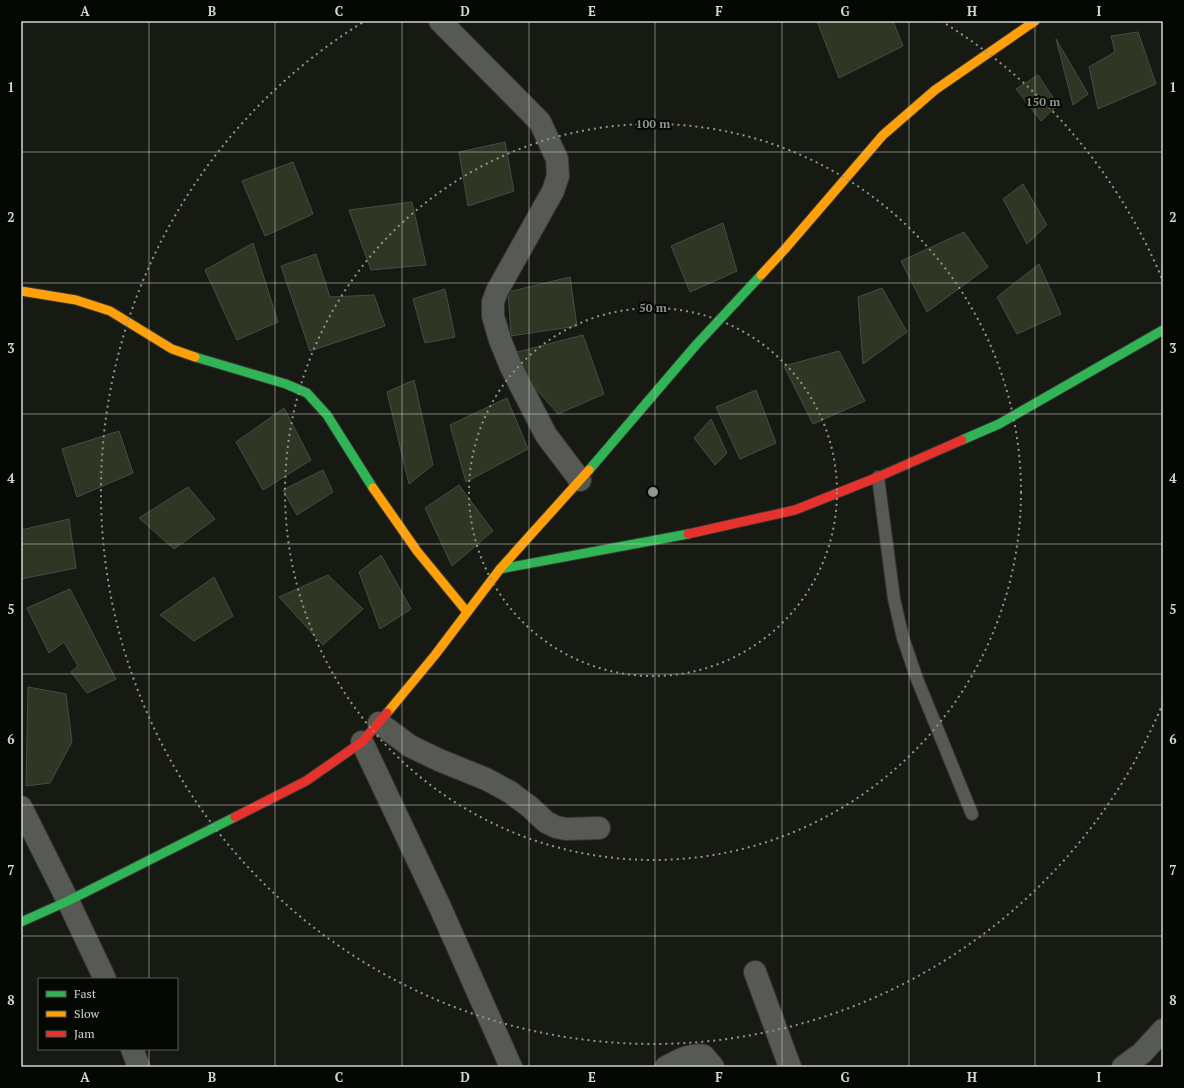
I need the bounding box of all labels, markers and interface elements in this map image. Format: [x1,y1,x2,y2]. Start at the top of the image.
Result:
text: A [80,2,90,20]
text: B [208,2,216,20]
text: C [335,2,343,20]
text: D [460,2,470,20]
text: E [588,2,596,20]
text: F [715,2,723,20]
text: G [840,2,850,20]
text: H [967,2,977,20]
text: I [1097,2,1102,20]
text: 1 [7,78,15,96]
text: 1 [1169,78,1177,96]
text: 150 m [1026,94,1060,109]
text: 100 m [636,116,670,131]
text: 2 [7,208,15,226]
text: 2 [1169,208,1177,226]
text: 50 m [639,300,667,315]
text: 3 [7,339,15,357]
text: 3 [1169,339,1177,357]
text: 4 [7,469,15,487]
text: 4 [1169,469,1177,487]
centre of rings [646,485,660,499]
text: 5 [7,600,15,618]
text: 5 [1169,600,1177,618]
text: 6 [7,730,15,748]
text: 6 [1169,730,1177,748]
text: 7 [7,861,15,879]
text: 7 [1169,861,1177,879]
legend [38,978,178,1050]
text: Fast [74,986,97,1001]
text: 8 [7,991,15,1009]
text: 8 [1169,991,1177,1009]
text: Slow [74,1006,100,1021]
text: Jam [74,1026,95,1041]
text: A [80,1068,90,1086]
text: B [208,1068,216,1086]
text: C [335,1068,343,1086]
text: D [460,1068,470,1086]
text: E [588,1068,596,1086]
text: F [715,1068,723,1086]
text: G [840,1068,850,1086]
text: H [967,1068,977,1086]
text: I [1097,1068,1102,1086]

